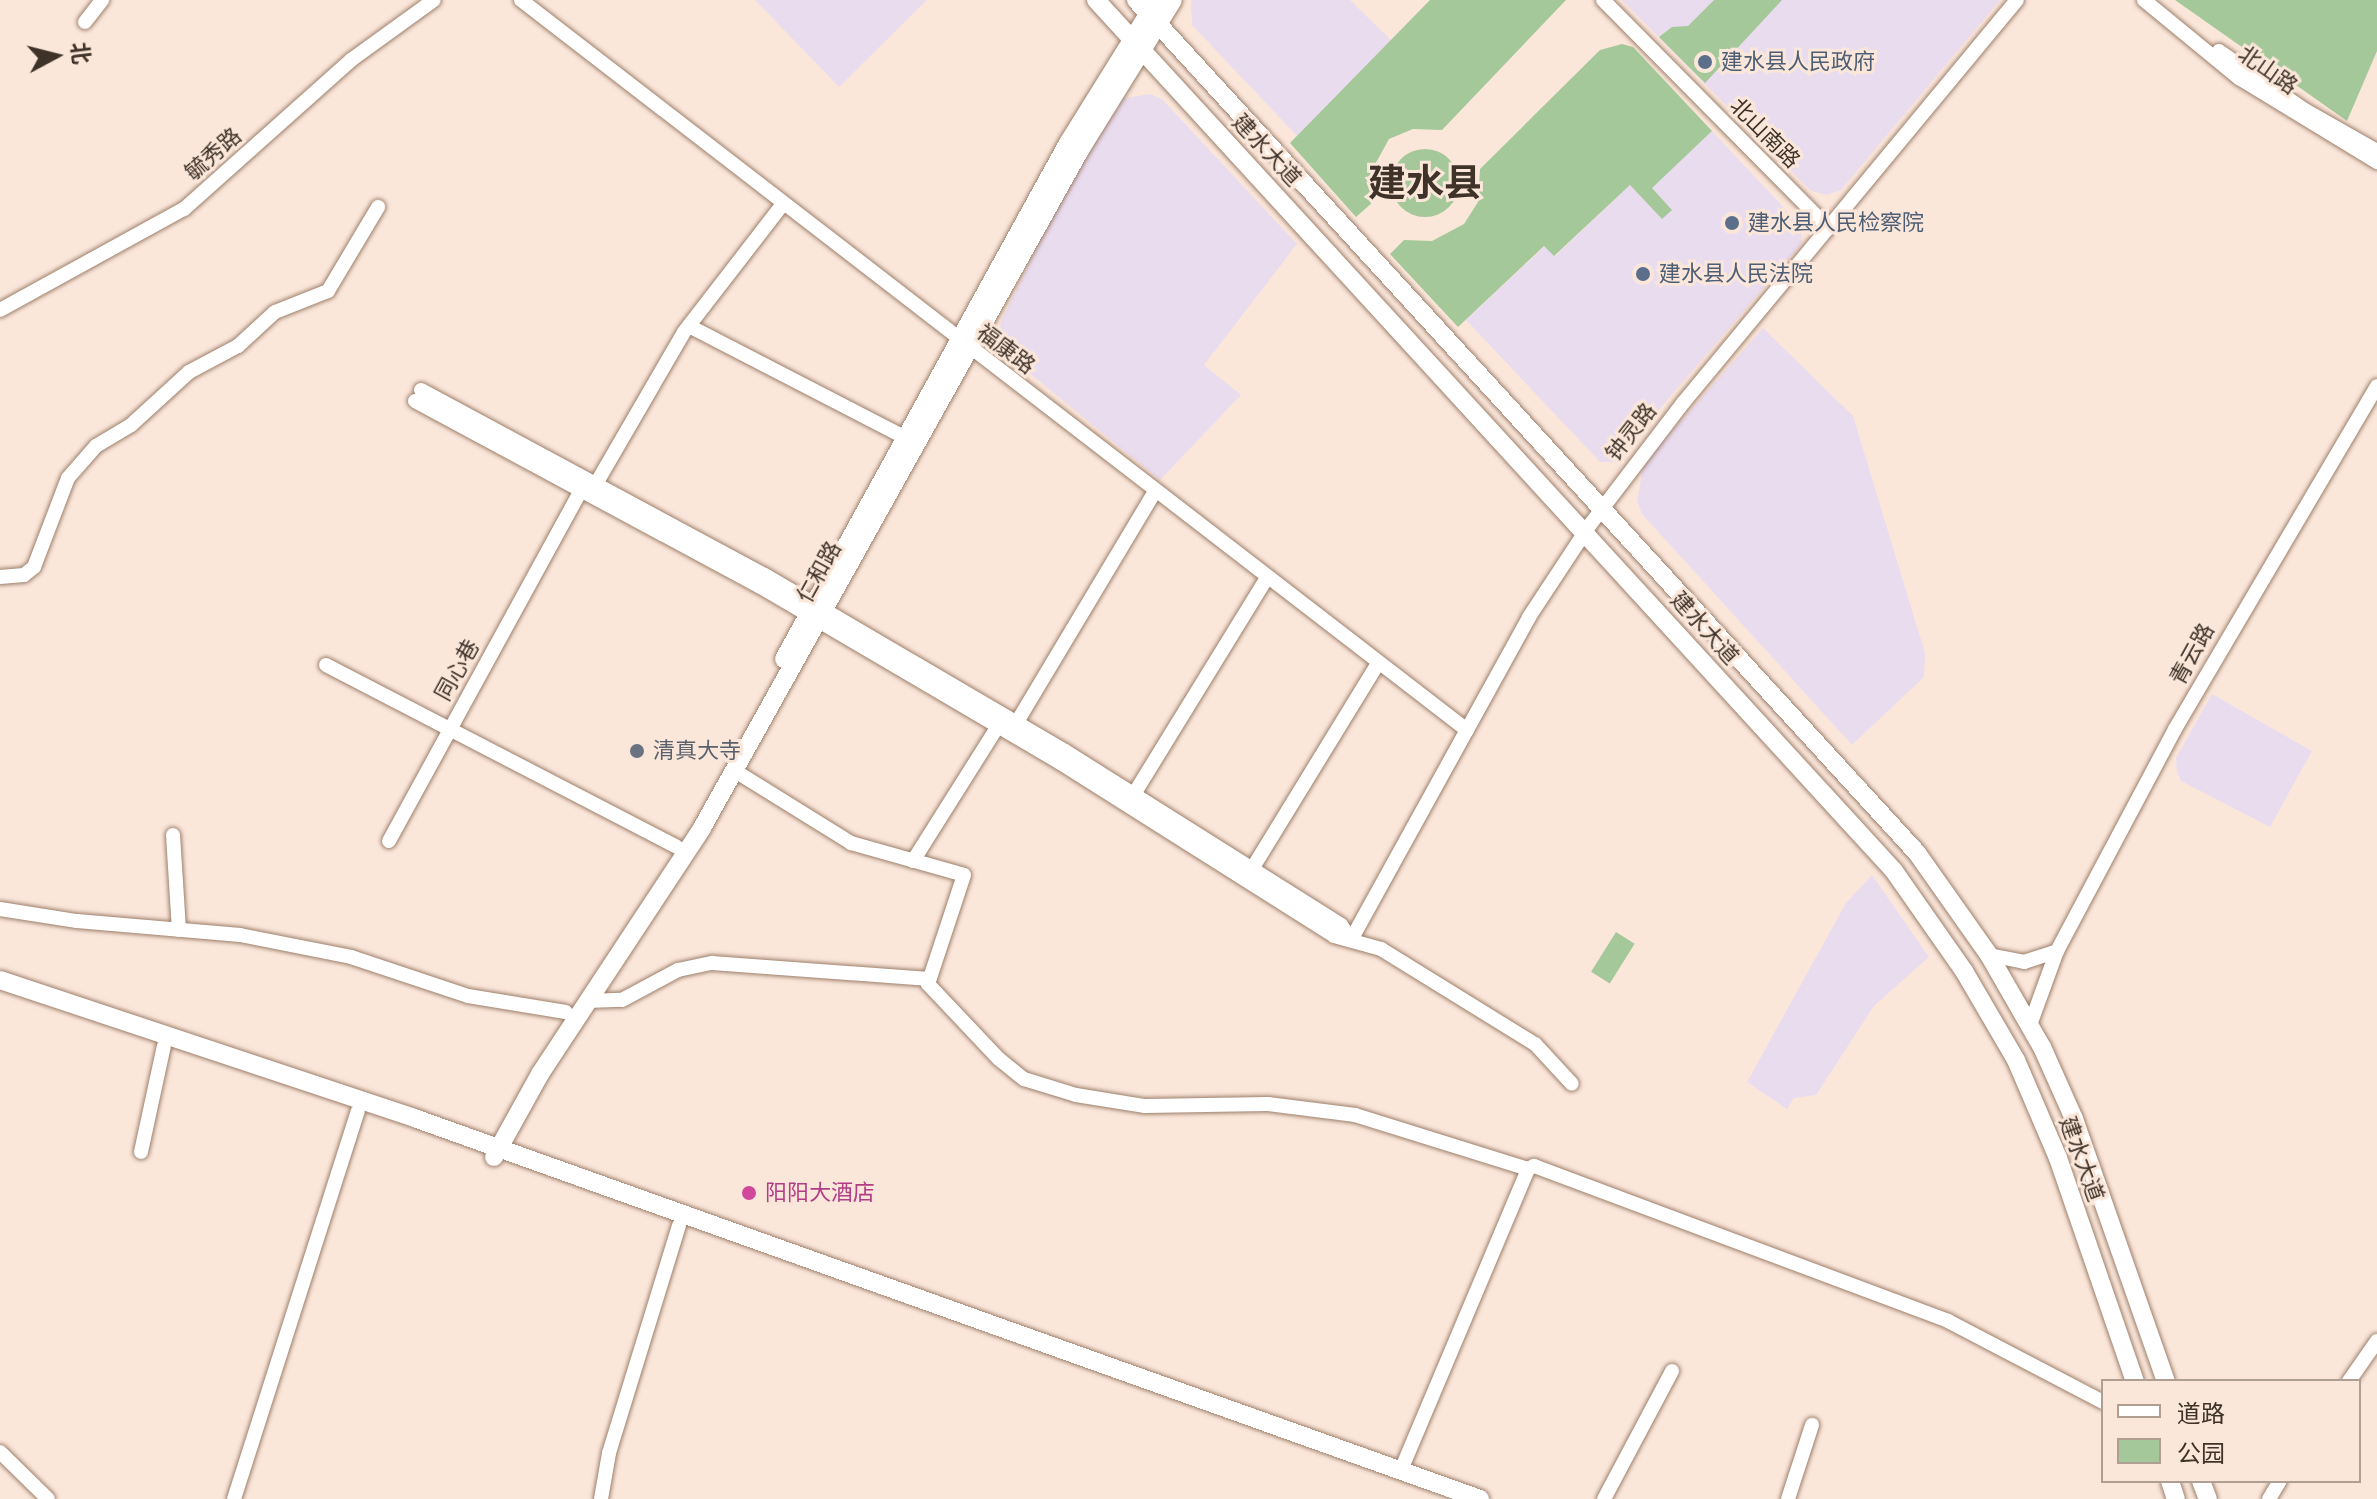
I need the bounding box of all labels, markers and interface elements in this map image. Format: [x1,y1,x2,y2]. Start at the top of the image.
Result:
north arrow [16,16,96,96]
street label: 北山路 [2233,40,2303,100]
text: 北 [67,41,94,65]
place label: 建水县人民政府 [1721,49,1875,75]
marker: 建水县人民政府 [1696,53,1714,71]
street label: 北山南路 [1725,93,1805,173]
street label: 建水大道 [1227,109,1307,191]
street label: 毓秀路 [179,122,247,186]
district label: 建水县 [1368,161,1482,207]
place label: 建水县人民检察院 [1748,210,1924,236]
marker: 建水县人民检察院 [1723,214,1741,232]
place label: 建水县人民法院 [1659,261,1813,287]
marker: 建水县人民法院 [1634,265,1652,283]
street label: 福康路 [972,319,1040,379]
street label: 钟灵路 [1600,398,1662,466]
street label: 仁和路 [791,537,847,607]
street label: 建水大道 [1666,586,1744,670]
street label: 青云路 [2164,619,2220,689]
street label: 同心巷 [429,635,485,705]
place label: 清真大寺 [653,738,741,764]
marker: 清真大寺 [628,742,646,760]
street label: 建水大道 [2055,1113,2109,1205]
place label: 阳阳大酒店 [765,1180,875,1206]
marker: 阳阳大酒店 [740,1184,758,1202]
legend [2101,1379,2361,1483]
text: 道路 [2177,1400,2225,1428]
text: 公园 [2177,1440,2225,1468]

